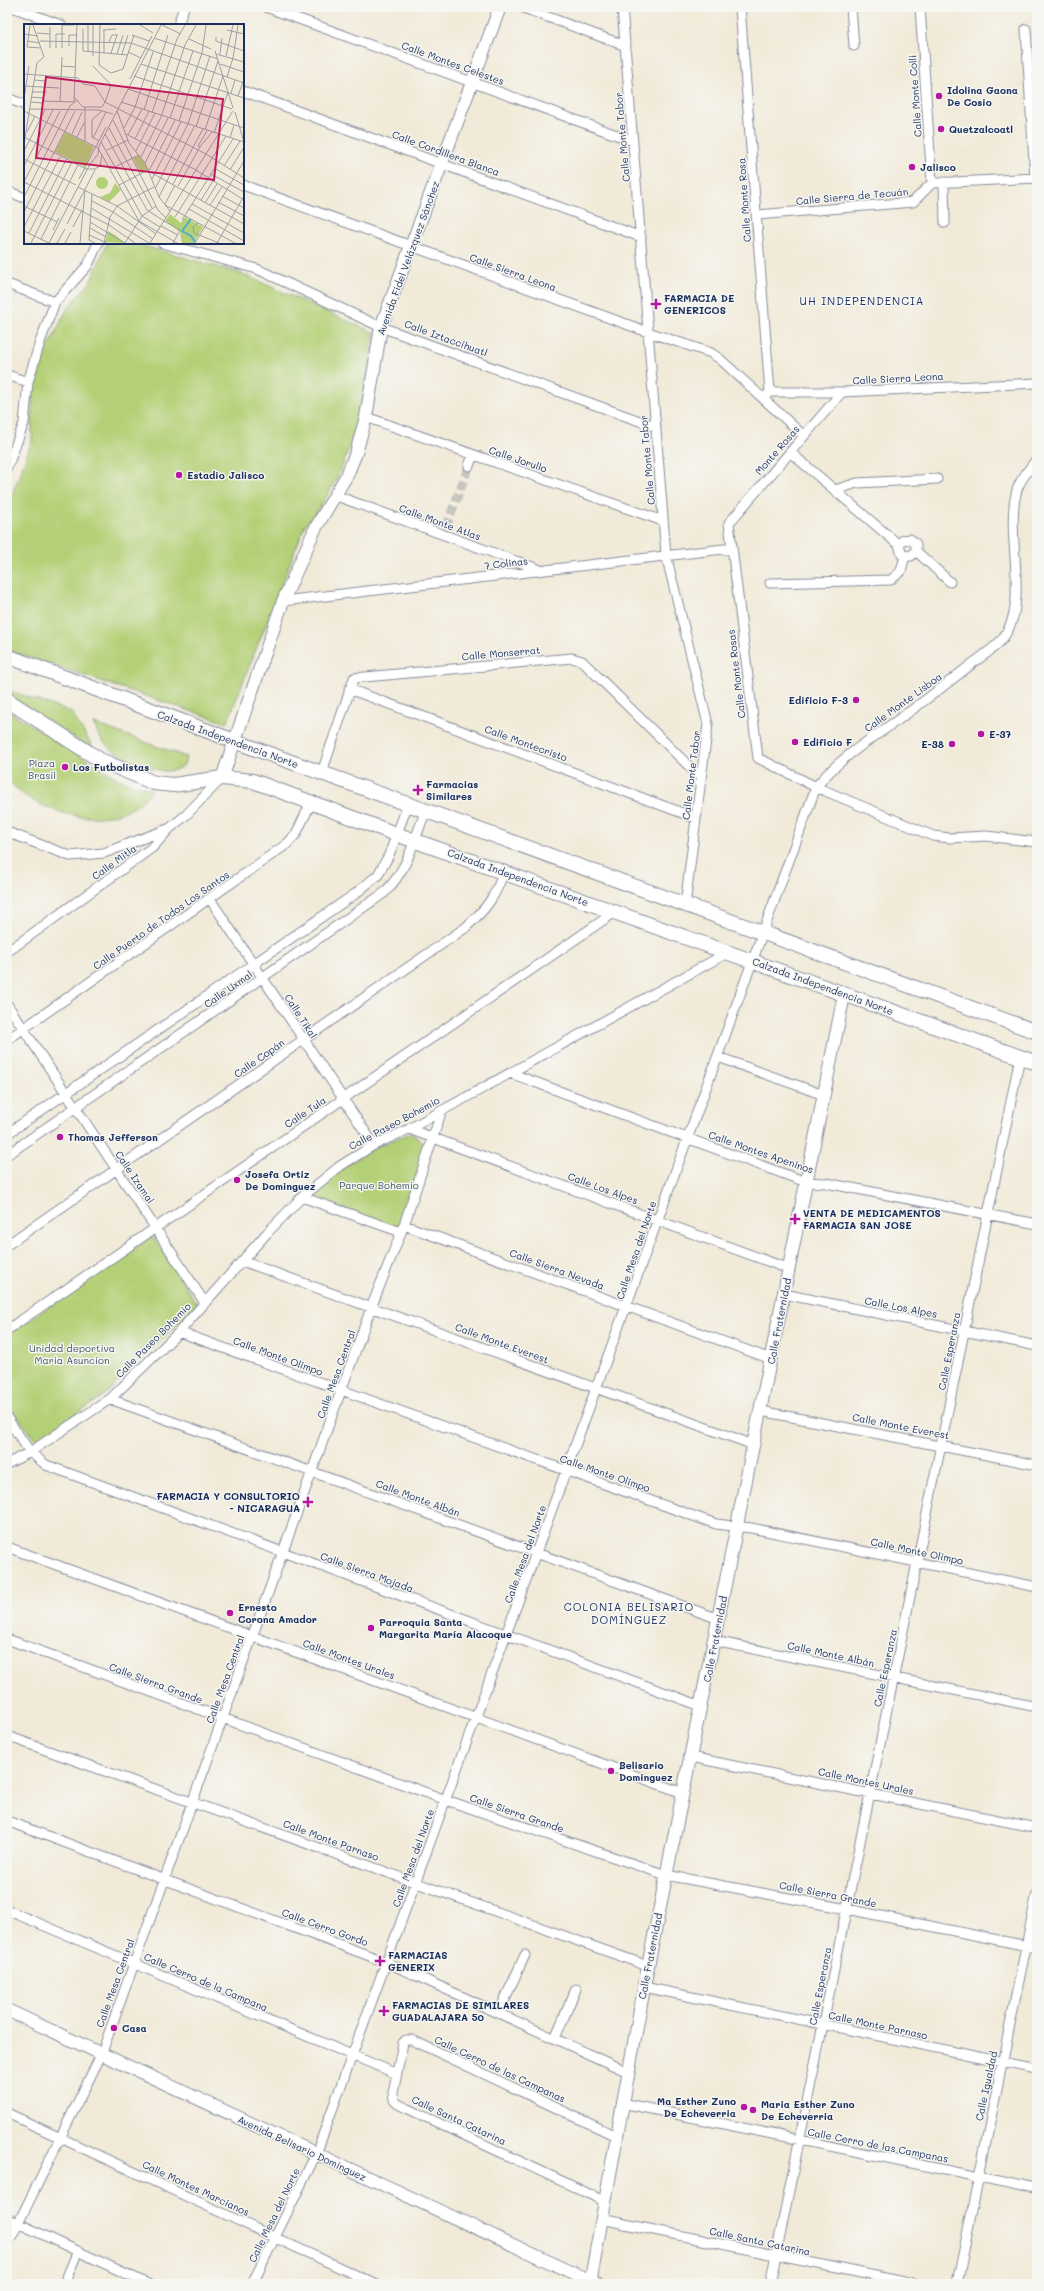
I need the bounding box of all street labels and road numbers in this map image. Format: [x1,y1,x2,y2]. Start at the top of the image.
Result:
street label: Calle Montes Celestes [400,38,506,88]
street label: Calle Monte Colli [905,55,925,137]
street label: Calle Monte Tabor [611,91,633,183]
street label: Calle Cordillera Blanca [390,127,502,179]
street label: Calle Monte Rosa [734,157,754,243]
street label: Avenida Fidel Velázquez Sánchez [374,179,443,337]
street label: Calle Sierra de Tecuán [795,184,909,208]
street label: Calle Sierra Leona [468,250,558,294]
street label: Calle Iztaccíhuatl [402,316,490,360]
street label: Calle Sierra Leona [852,369,944,387]
street label: Calle Monte Tabor [636,414,658,506]
street label: Monte Rosas [752,422,803,478]
street label: Calle Jorullo [487,443,549,476]
street label: Calle Monte Atlas [397,501,483,543]
street label: 7 Colinas [483,553,529,573]
street label: Calle Monte Rosas [724,629,748,719]
street label: Calle Monserrat [461,643,541,663]
street label: Calle Monte Lisboa [861,669,945,735]
street label: Calzada Independencia Norte [156,707,300,771]
street label: Calle Montecristo [483,722,569,764]
street label: Calle Monte Tabor [679,729,703,821]
street label: Calle Mitla [89,841,139,883]
street label: Calzada Independencia Norte [446,845,590,909]
street label: Calle Puerto de Todos Los Santos [90,867,232,973]
street label: Calzada Independencia Norte [751,954,895,1018]
street label: Calle Uxmal [201,967,255,1011]
street label: Calle Tikal [281,991,321,1041]
street label: Calle Copán [231,1035,287,1081]
street label: Calle Tula [281,1093,329,1131]
street label: Calle Paseo Bohemio [346,1093,442,1153]
street label: Calle Montes Apeninos [707,1127,815,1177]
street label: Calle Izamal [112,1148,158,1206]
street label: Calle Los Alpes [566,1169,640,1207]
street label: Calle Mesa del Norte [613,1199,659,1301]
street label: Calle Sierra Nevada [508,1245,606,1293]
street label: Calle Fraternidad [764,1277,794,1365]
street label: Calle Los Alpes [863,1293,939,1321]
street label: Calle Paseo Bohemio [112,1299,194,1381]
street label: Calle Esperanza [935,1311,963,1391]
street label: Calle Monte Everest [453,1320,551,1366]
street label: Calle Mesa Central [313,1328,359,1420]
street label: Calle Monte Olimpo [231,1333,325,1379]
street label: Calle Monte Everest [851,1410,951,1442]
street label: Calle Monte Olimpo [558,1451,652,1495]
street label: Calle Monte Albán [374,1476,462,1520]
street label: Calle Mesa del Norte [501,1503,549,1605]
street label: Calle Monte Olimpo [869,1534,965,1568]
street label: Calle Sierra Mojada [318,1549,416,1595]
street label: Calle Fraternidad [700,1595,730,1683]
street label: Calle Esperanza [870,1628,900,1708]
street label: Calle Mesa Central [202,1633,248,1725]
street label: Calle Montes Urales [301,1636,397,1682]
street label: Calle Monte Albán [786,1638,876,1670]
street label: Calle Sierra Grande [107,1660,205,1706]
street label: Calle Montes Urales [817,1764,915,1798]
street label: Calle Sierra Grande [468,1790,566,1836]
street label: Calle Mesa del Norte [389,1807,437,1909]
street label: Calle Monte Parnaso [281,1816,381,1864]
street label: Calle Sierra Grande [778,1878,878,1910]
street label: Calle Cerro Gordo [280,1905,370,1949]
street label: Calle Fraternidad [635,1912,665,2000]
street label: Calle Mesa Central [92,1937,138,2029]
street label: Calle Esperanza [806,1946,834,2026]
street label: Calle Cerro de la Campana [142,1949,270,2015]
street label: Calle Monte Parnaso [827,2008,929,2042]
street label: Calle Cerro de las Campanas [432,2032,568,2106]
street label: Calle Igualdad [972,2050,1000,2122]
street label: Calle Santa Catarina [409,2092,509,2148]
street label: Avenida Belisario Domínguez [235,2112,369,2184]
street label: Calle Cerro de las Campanas [806,2124,950,2166]
street label: Calle Montes Marcianos [140,2157,252,2219]
street label: Calle Mesa del Norte [245,2165,303,2265]
street label: Calle Santa Catarina [708,2223,812,2259]

